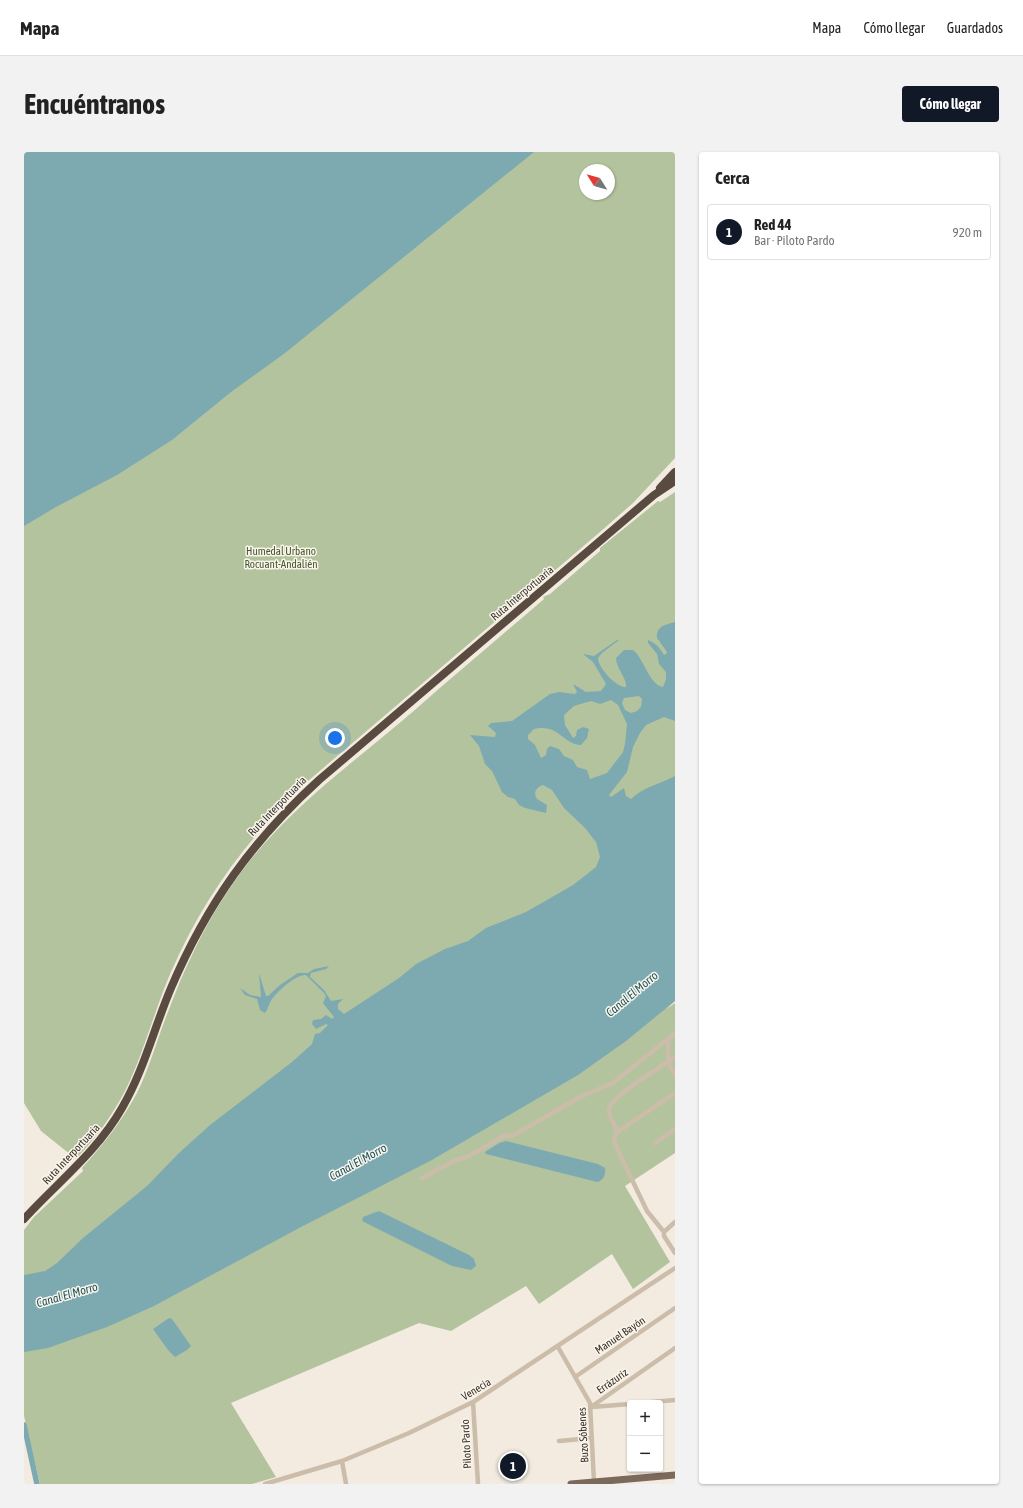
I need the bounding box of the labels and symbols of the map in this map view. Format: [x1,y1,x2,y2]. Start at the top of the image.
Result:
north arrow [579,164,615,200]
park label: Humedal Urbano Rocuant-Andalién [244,545,318,570]
street label: Ruta Interportuaria [488,563,556,623]
your location [325,728,345,748]
street label: Ruta Interportuaria [246,774,308,838]
water label: Canal El Morro [603,968,661,1020]
street label: Ruta Interportuaria [40,1121,102,1187]
water label: Canal El Morro [327,1140,389,1183]
water label: Canal El Morro [35,1279,100,1310]
street label: Manuel Bayón [593,1314,647,1356]
street label: Errázuriz [594,1366,630,1396]
street label: Venecia [459,1376,493,1402]
street label: Buzo Sóbenes [576,1407,590,1463]
street label: Piloto Pardo [459,1419,473,1469]
pin: 1 [500,1451,526,1481]

